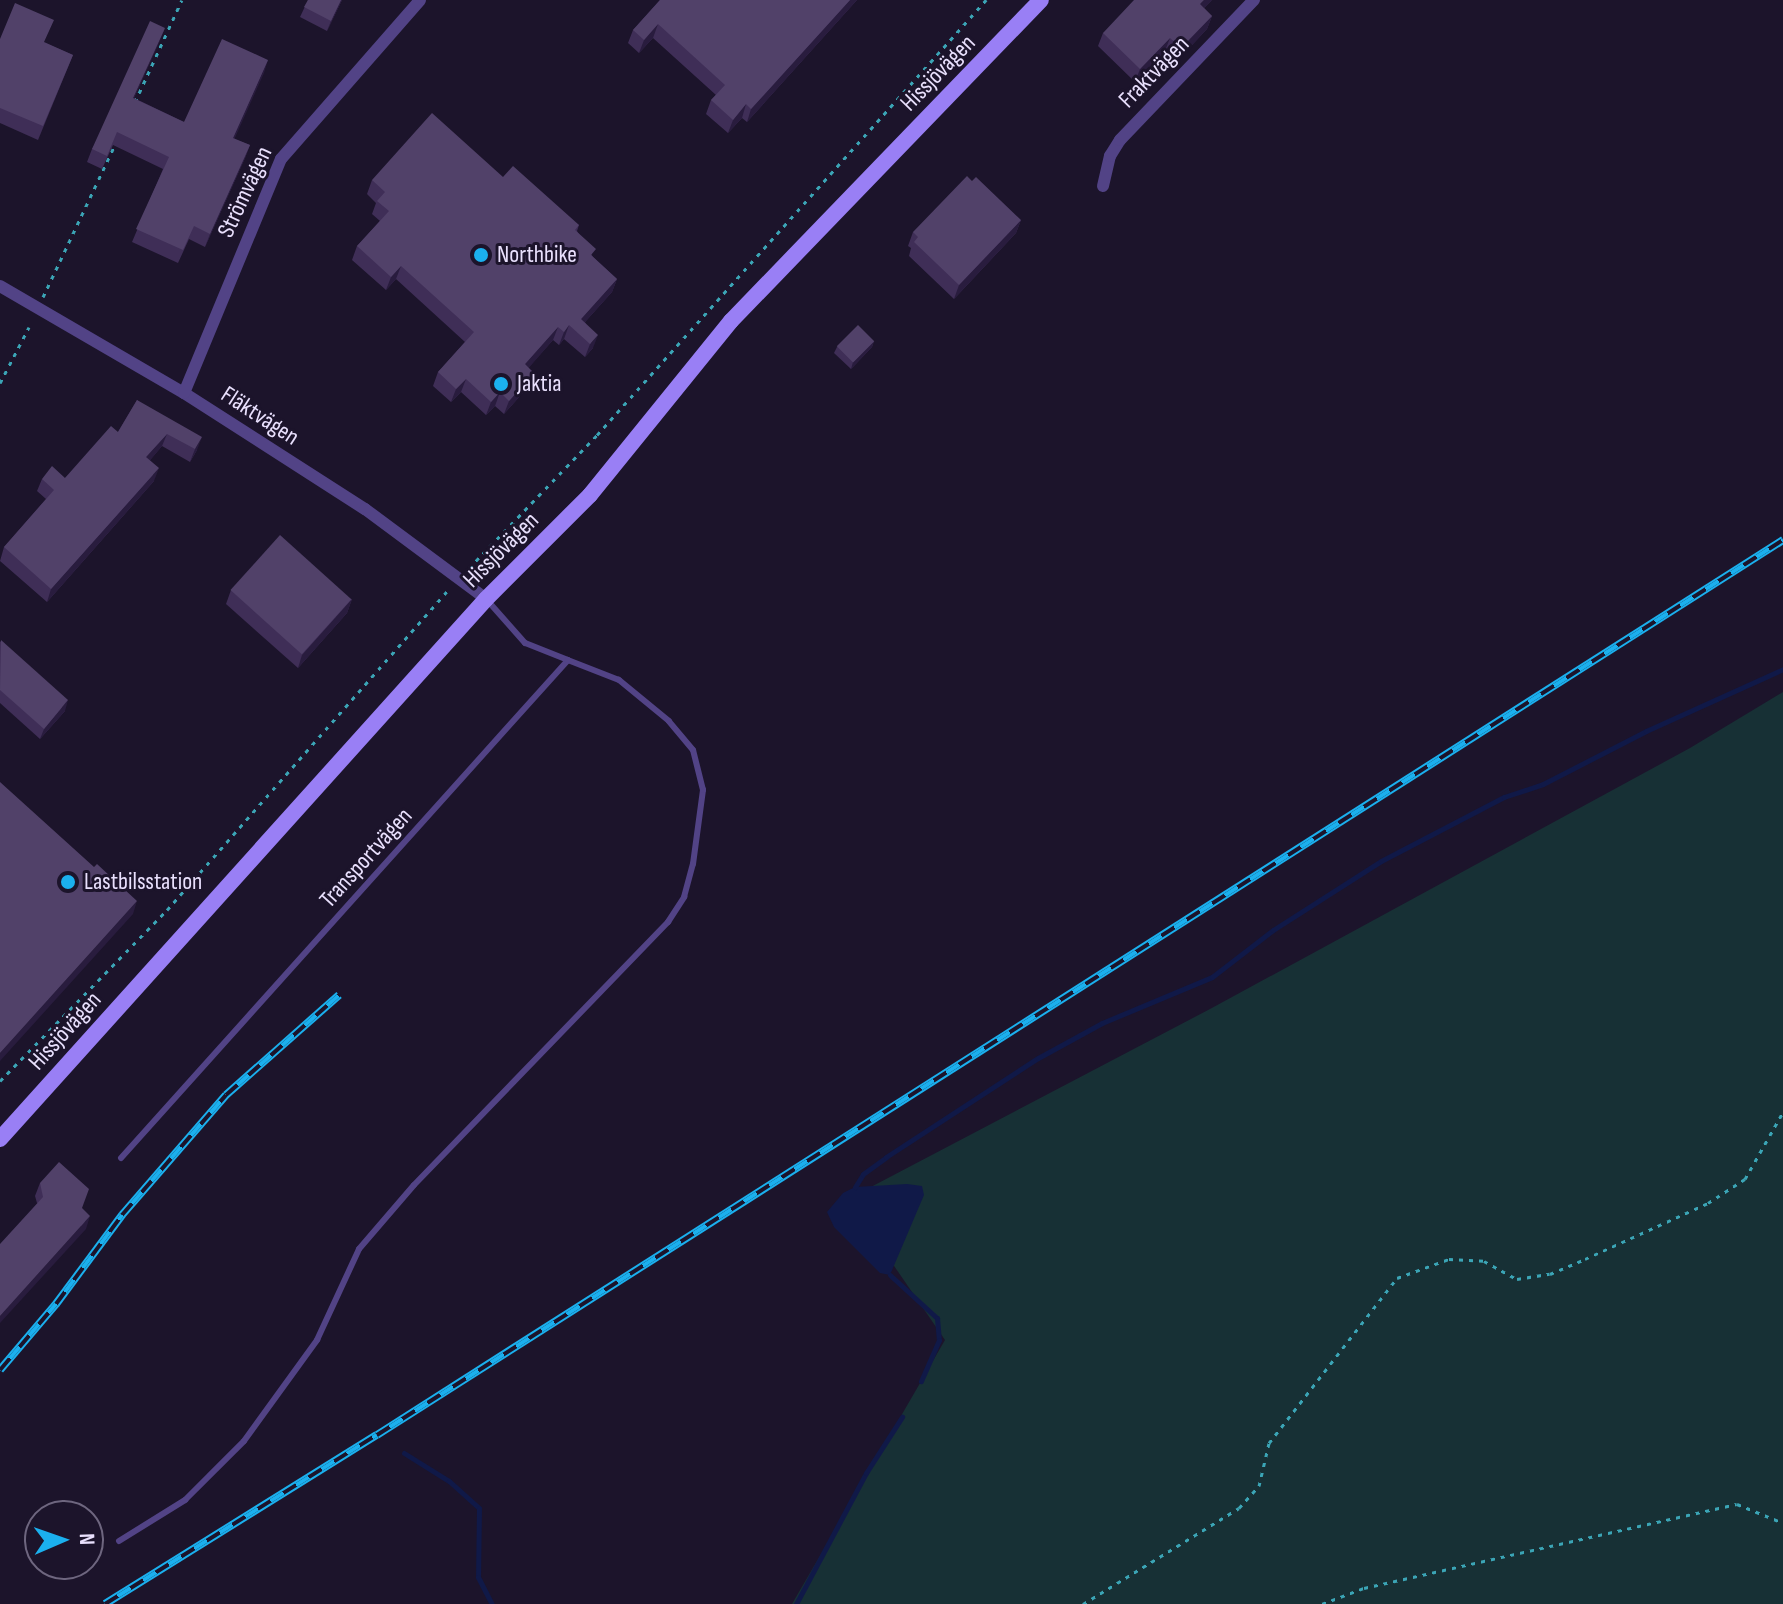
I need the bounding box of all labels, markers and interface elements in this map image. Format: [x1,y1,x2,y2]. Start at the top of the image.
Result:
street label: Hissjövägen [895,29,981,117]
street label: Fraktvägen [1113,30,1195,114]
street label: Strömvägen [211,142,279,242]
place label: Northbike [497,241,577,269]
marker: Northbike [472,246,490,264]
place label: Jaktia [517,370,561,398]
marker: Jaktia [492,375,510,393]
street label: Fläktvägen [216,380,304,452]
street label: Hissjövägen [457,506,545,594]
street label: Transportvägen [314,802,418,914]
place label: Lastbilsstation [84,868,202,896]
marker: Lastbilsstation [59,873,77,891]
street label: Hissjövägen [22,986,108,1076]
north arrow [24,1500,104,1580]
text: N [73,1533,100,1546]

